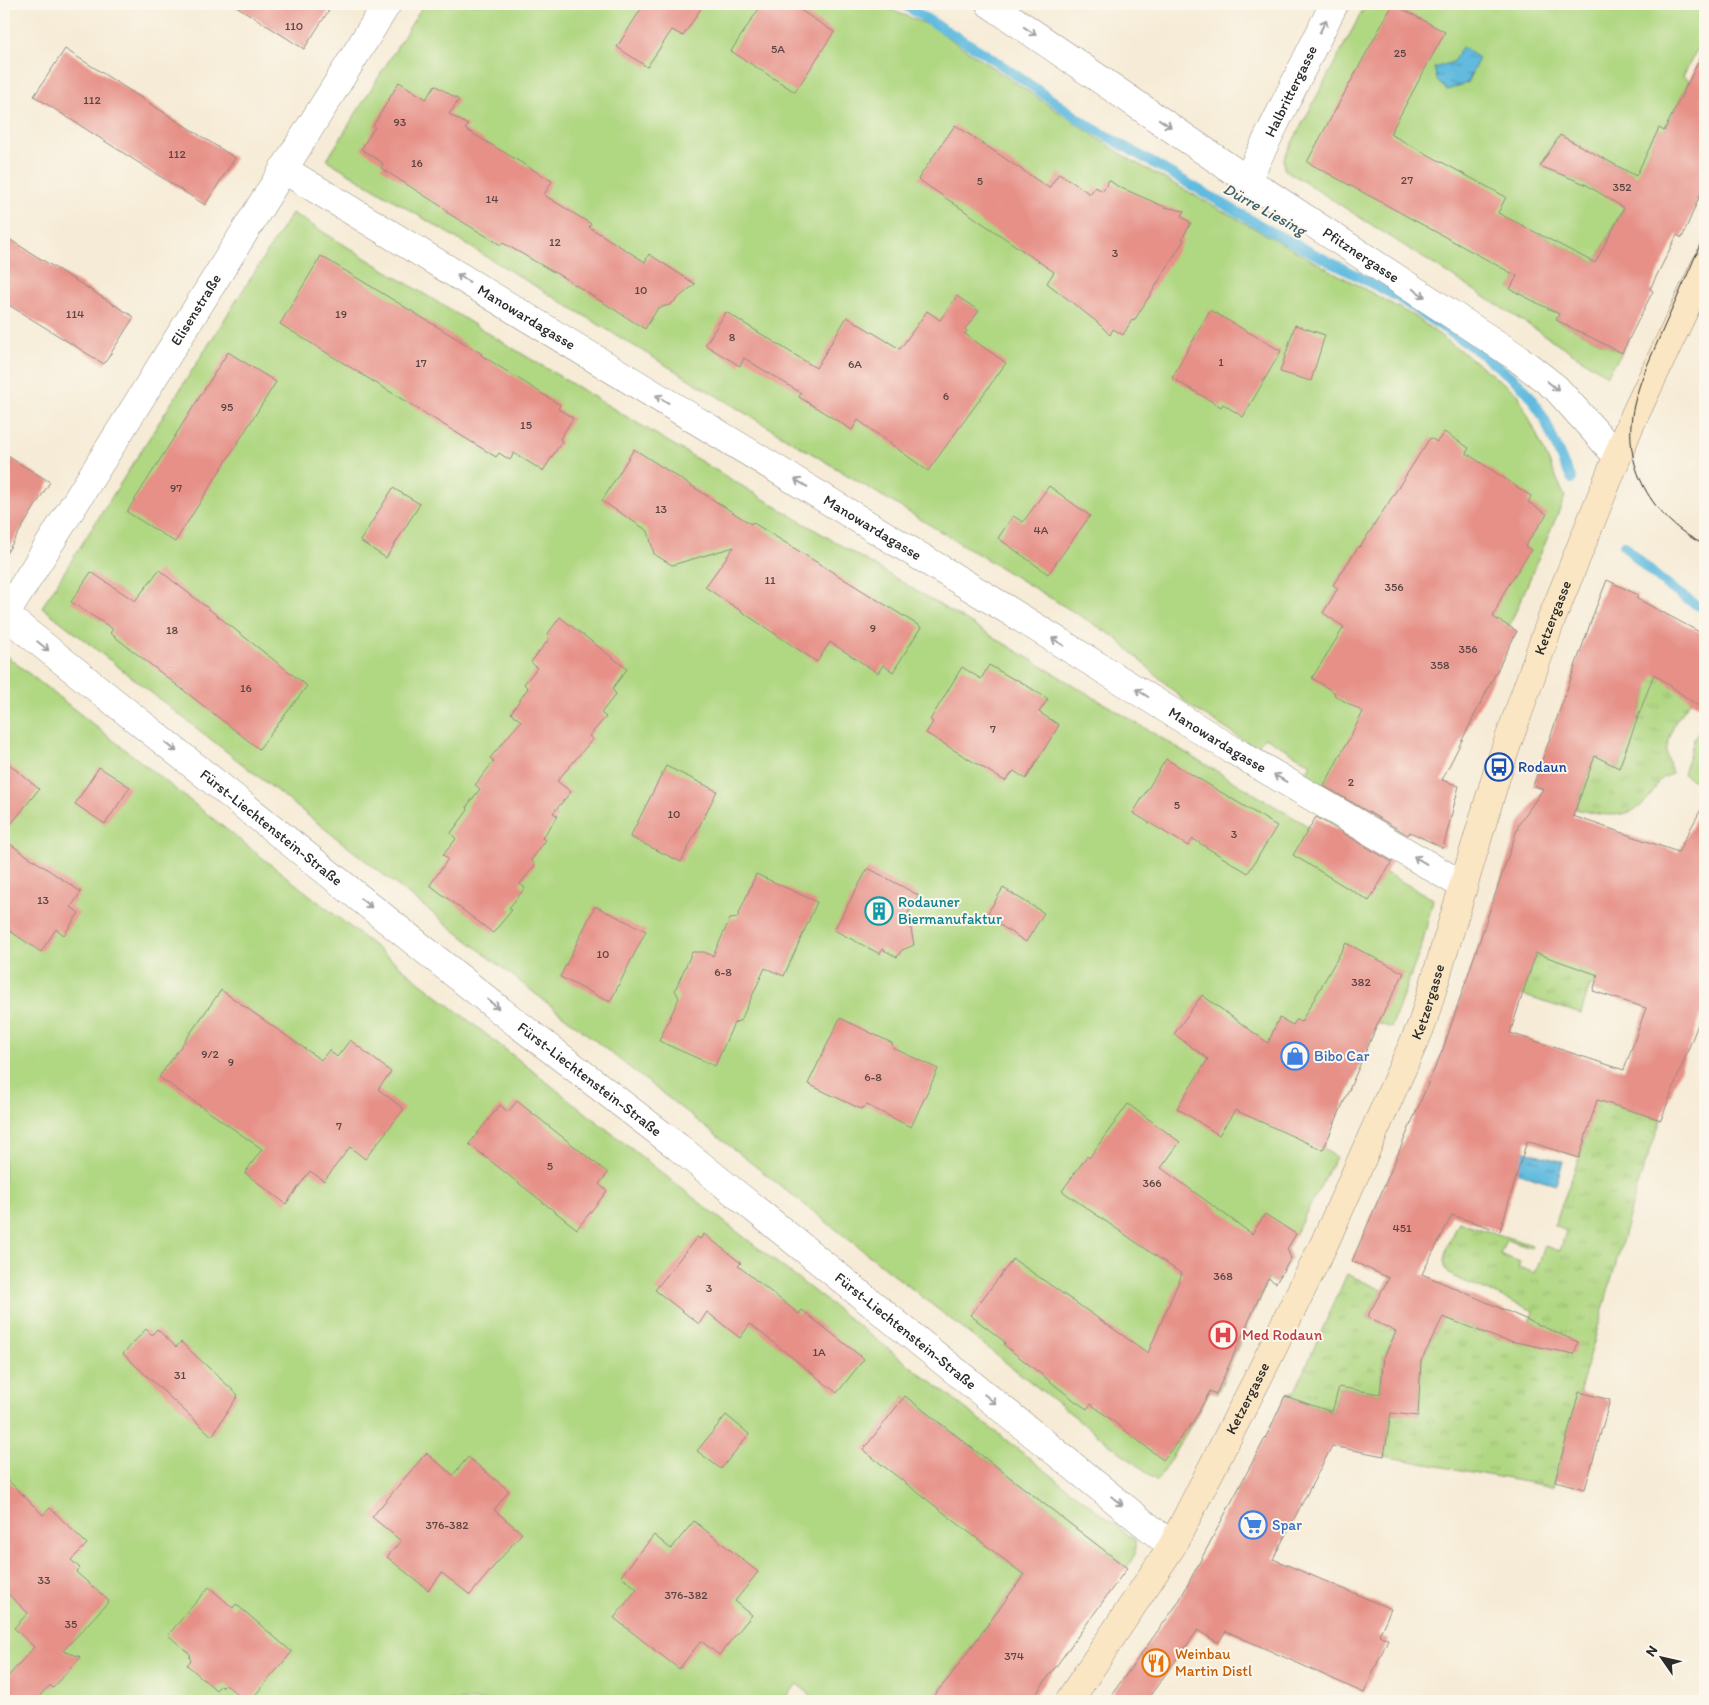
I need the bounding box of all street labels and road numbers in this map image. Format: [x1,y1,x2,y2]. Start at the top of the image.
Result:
street label: Halbrittergasse [1261,42,1321,140]
street label: Pfitznergasse [1319,223,1403,287]
street label: Elisenstraße [167,271,225,349]
street label: Manowardagasse [474,280,579,354]
street label: Manowardagasse [820,491,925,564]
street label: Ketzergasse [1530,578,1575,657]
street label: Manowardagasse [1165,703,1270,777]
street label: Fürst-Liechtenstein-Straße [197,765,346,890]
street label: Ketzergasse [1407,962,1448,1042]
street label: Fürst-Liechtenstein-Straße [514,1018,665,1140]
street label: Fürst-Liechtenstein-Straße [831,1268,980,1393]
street label: Ketzergasse [1222,1359,1273,1437]

